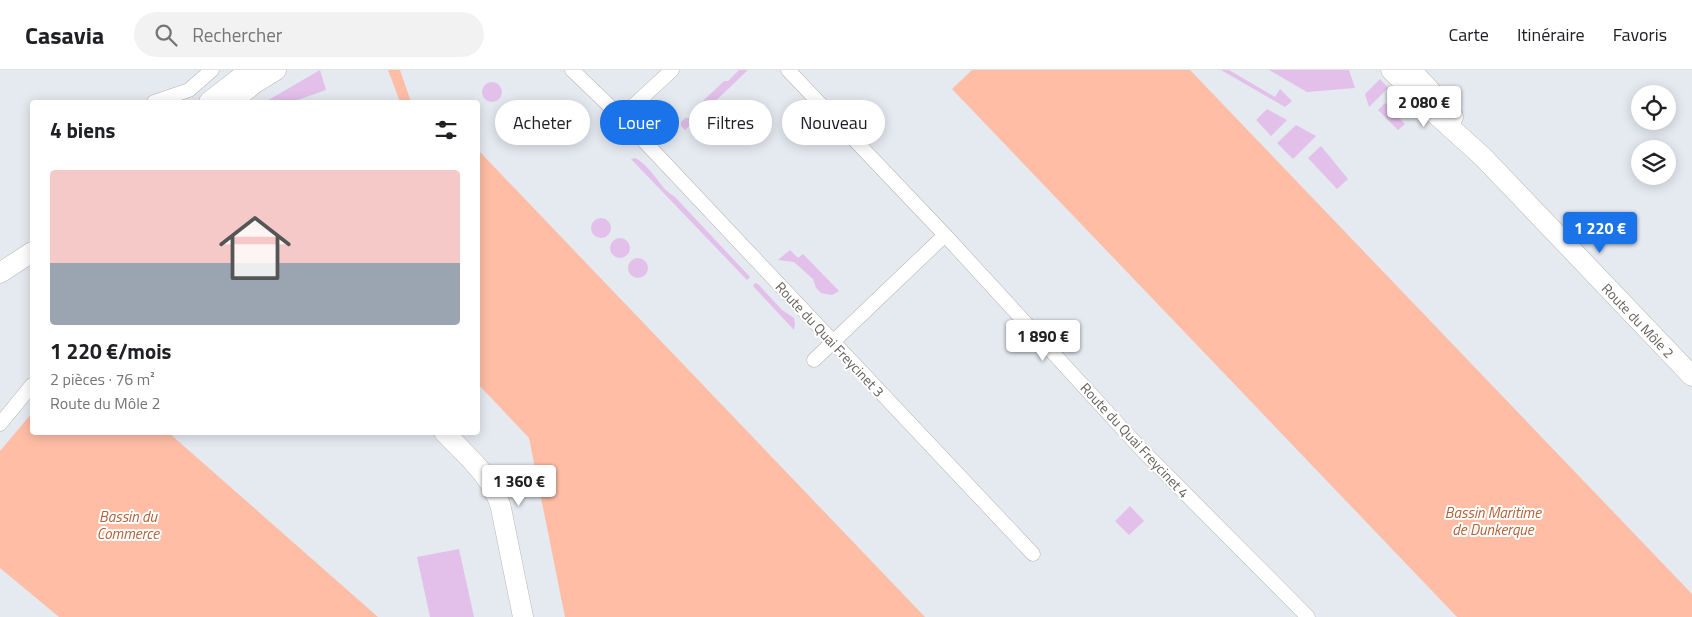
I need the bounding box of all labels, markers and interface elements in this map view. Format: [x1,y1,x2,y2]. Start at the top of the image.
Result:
search box [134,12,484,57]
text: Casavia [25,17,104,53]
text: Rechercher [192,20,282,49]
icon: search [152,21,180,49]
text: Carte [1448,21,1489,48]
text: Itinéraire [1517,21,1585,48]
text: Favoris [1613,21,1667,48]
pin: 2 080 € [1378,85,1470,128]
map controls [1631,85,1676,185]
button: locate [1631,85,1676,130]
text: 2 080 € [1398,90,1450,114]
chip: Acheter [495,100,590,145]
chip: Louer [600,100,679,145]
chip: Filtres [689,100,772,145]
chip: Nouveau [782,100,885,145]
text: 4 biens [50,114,115,146]
icon: filters [432,116,460,144]
button: layers [1631,140,1676,185]
icon: home [210,203,300,293]
pin: 1 220 € [1554,212,1646,254]
text: 1 220 € [1574,216,1626,240]
street label: Route du Quai Freycinet 3 [771,277,889,401]
street label: Route du Môle 2 [1598,278,1680,362]
pin: 1 890 € [997,320,1089,362]
text: 1 890 € [1017,324,1069,348]
text: 1 220 €/mois [50,335,172,367]
text: 2 pièces · 76 m² [50,367,155,391]
street label: Route du Quai Freycinet 4 [1076,378,1194,503]
text: Route du Môle 2 [50,391,160,415]
pin: 1 360 € [473,464,565,507]
text: 1 360 € [493,469,545,493]
water label: Bassin Maritime de Dunkerque [1445,501,1542,541]
water label: Bassin du Commerce [97,505,160,545]

